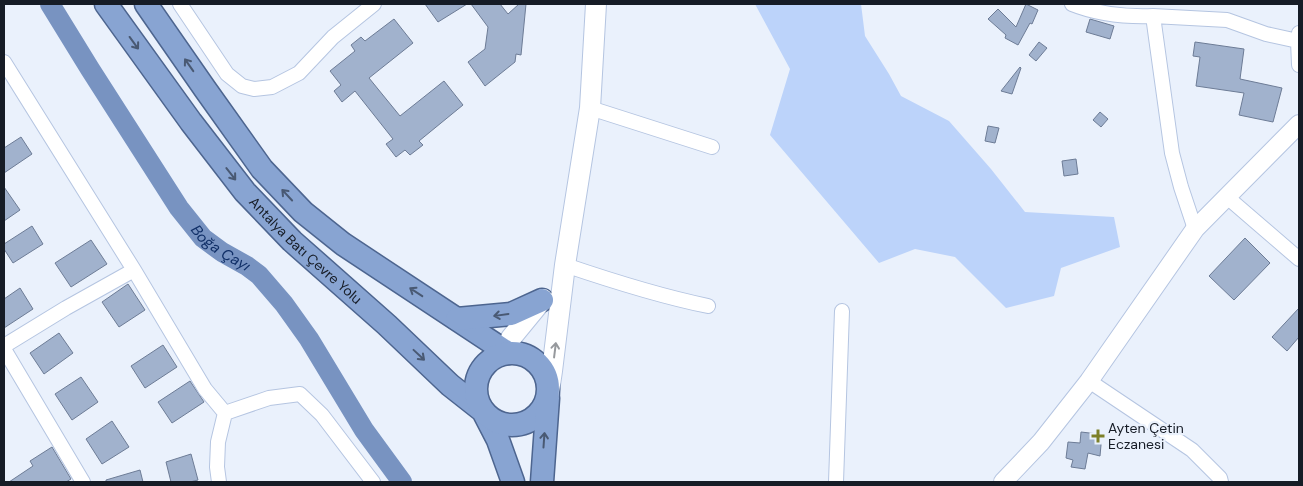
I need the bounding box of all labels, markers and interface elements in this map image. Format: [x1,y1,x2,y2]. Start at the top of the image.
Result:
one-way arrow [129,36,140,49]
one-way arrow [184,59,194,73]
one-way arrow [226,167,236,181]
one-way arrow [281,188,293,201]
street label: Antalya Batı Çevre Yolu [245,193,366,308]
water label: Boğa Çayı [186,221,255,276]
one-way arrow [409,287,423,297]
one-way arrow [493,310,509,320]
one-way arrow [550,342,560,358]
one-way arrow [413,349,425,361]
place label: Ayten Çetin Eczanesi [1108,419,1184,453]
marker: Ayten Çetin Eczanesi [1092,430,1104,442]
one-way arrow [540,432,549,448]

